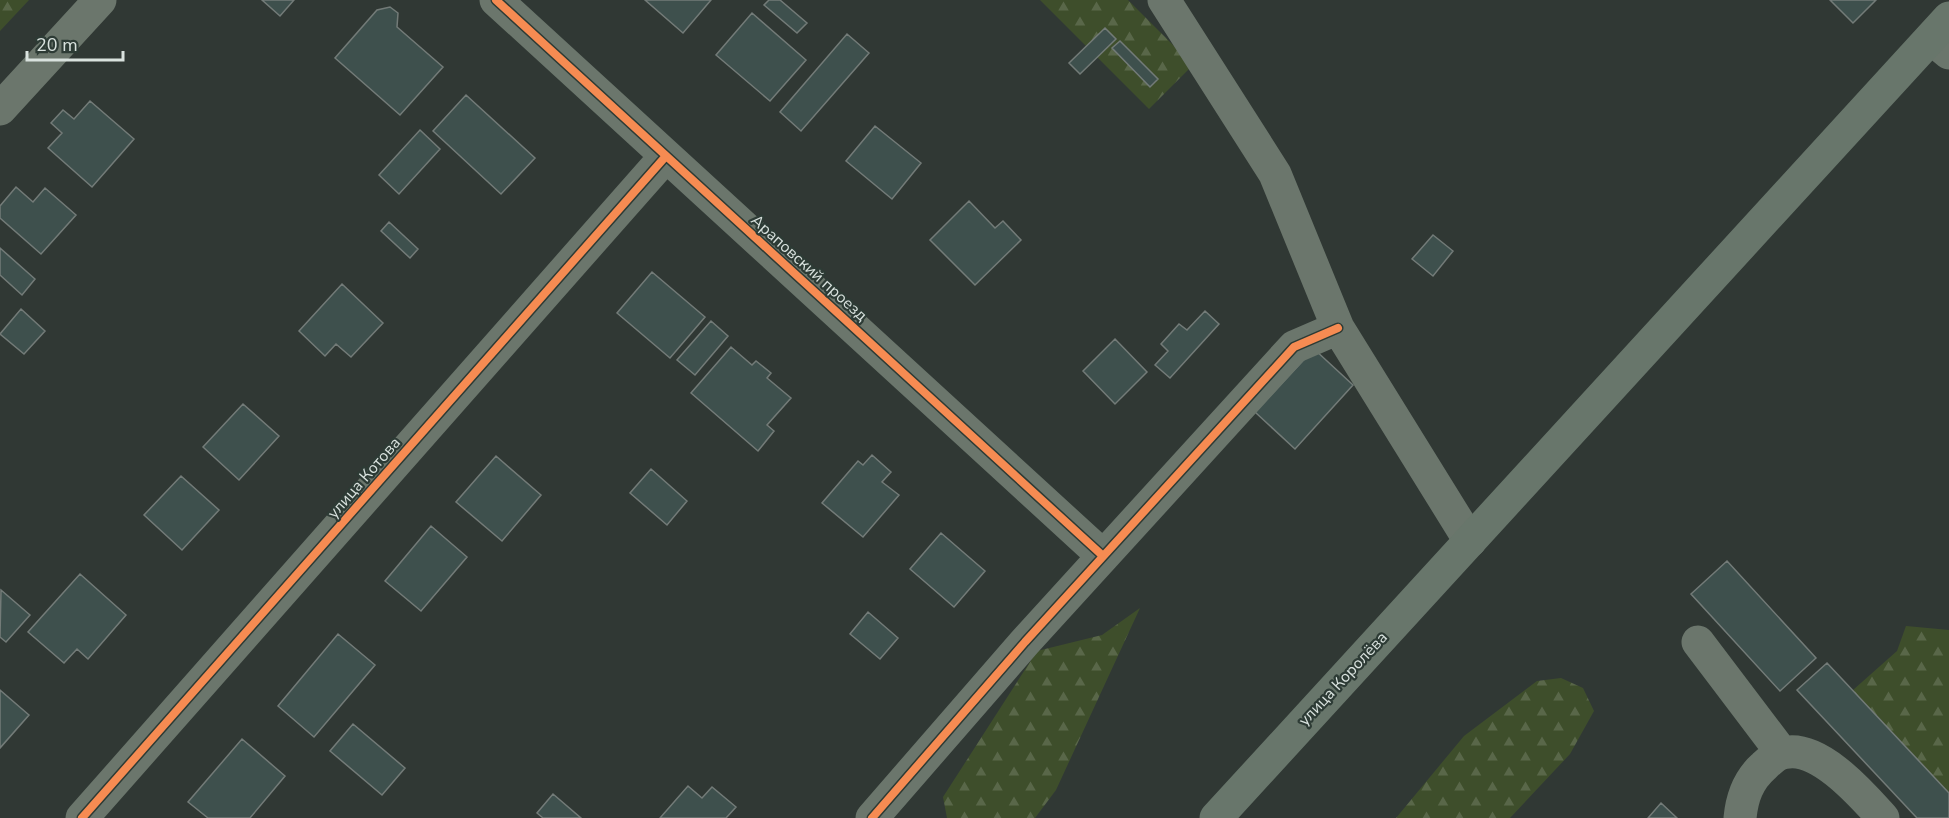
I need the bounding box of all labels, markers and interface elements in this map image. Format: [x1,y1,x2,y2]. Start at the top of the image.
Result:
scale bar [27,24,123,62]
text: 20 m [36,33,78,57]
street label: Араповский проезд [746,210,872,327]
street label: улица Котова [322,432,406,524]
street label: улица Королёва [1294,627,1392,731]

